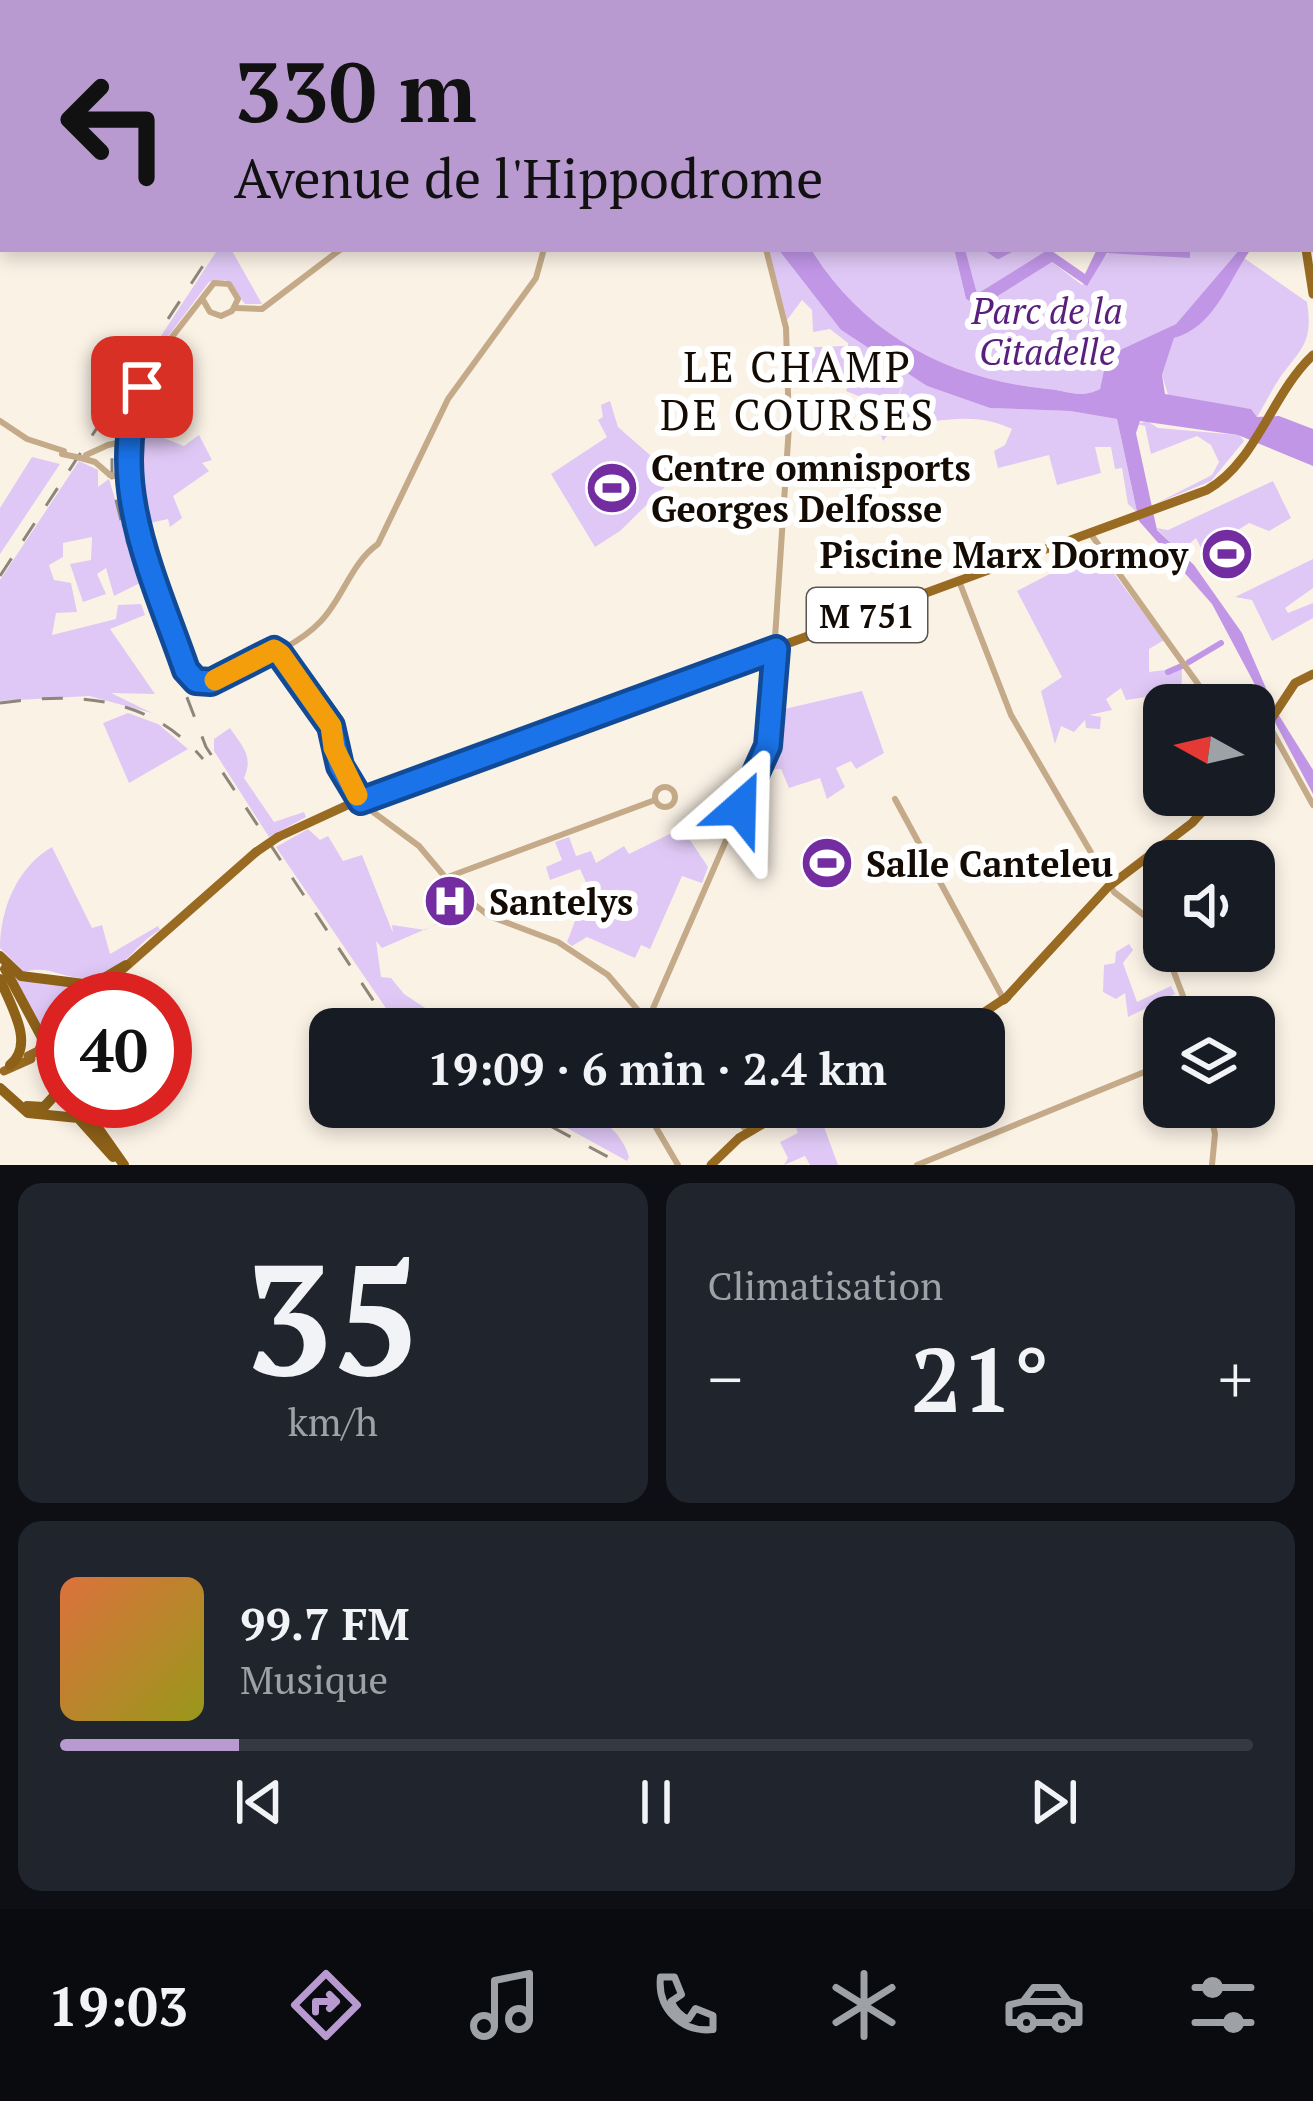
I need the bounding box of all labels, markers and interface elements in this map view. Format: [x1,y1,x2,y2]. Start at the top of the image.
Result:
text: 330 m [234,35,477,146]
icon: left [36,48,192,204]
text: Avenue de l'Hippodrome [234,142,823,213]
park label: Parc de la Citadelle [971,287,1122,375]
pin [91,336,193,438]
district label: LE CHAMP DE COURSES [660,338,936,442]
icon: arrive [109,354,175,420]
place label: Centre omnisports Georges Delfosse [651,444,971,532]
sports icon: Centre omnisports Georges Delfosse [584,460,640,516]
sports icon: Piscine Marx Dormoy [1199,526,1255,582]
place label: Piscine Marx Dormoy [820,531,1189,578]
road number: M 751 [807,588,927,642]
north arrow [1143,684,1275,816]
map controls [1143,684,1275,1128]
position arrow [677,745,803,871]
sports icon: Salle Canteleu [799,835,855,891]
place label: Salle Canteleu [866,840,1113,887]
button: sound [1143,840,1275,972]
hospital icon: Santelys [422,873,478,929]
place label: Santelys [489,878,633,925]
speed limit sign: 40 [36,972,192,1128]
button: layers [1143,996,1275,1128]
text: 19:09 · 6 min · 2.4 km [427,1038,887,1098]
text: 35 [245,1213,421,1420]
text: Climatisation [708,1259,943,1311]
text: 21° [911,1318,1050,1438]
text: − [708,1334,743,1422]
text: + [1218,1334,1253,1422]
text: km/h [288,1395,378,1447]
text: 99.7 FM [240,1593,409,1653]
text: Musique [240,1653,388,1705]
icon: previous [226,1769,292,1835]
icon: pause [623,1769,689,1835]
icon: next [1021,1769,1087,1835]
icon: directions [284,1963,368,2047]
icon: music [463,1963,547,2047]
icon: phone [643,1963,727,2047]
icon: climate [822,1963,906,2047]
icon: car [1002,1963,1086,2047]
icon: filters [1181,1963,1265,2047]
text: 19:03 [48,1970,188,2041]

